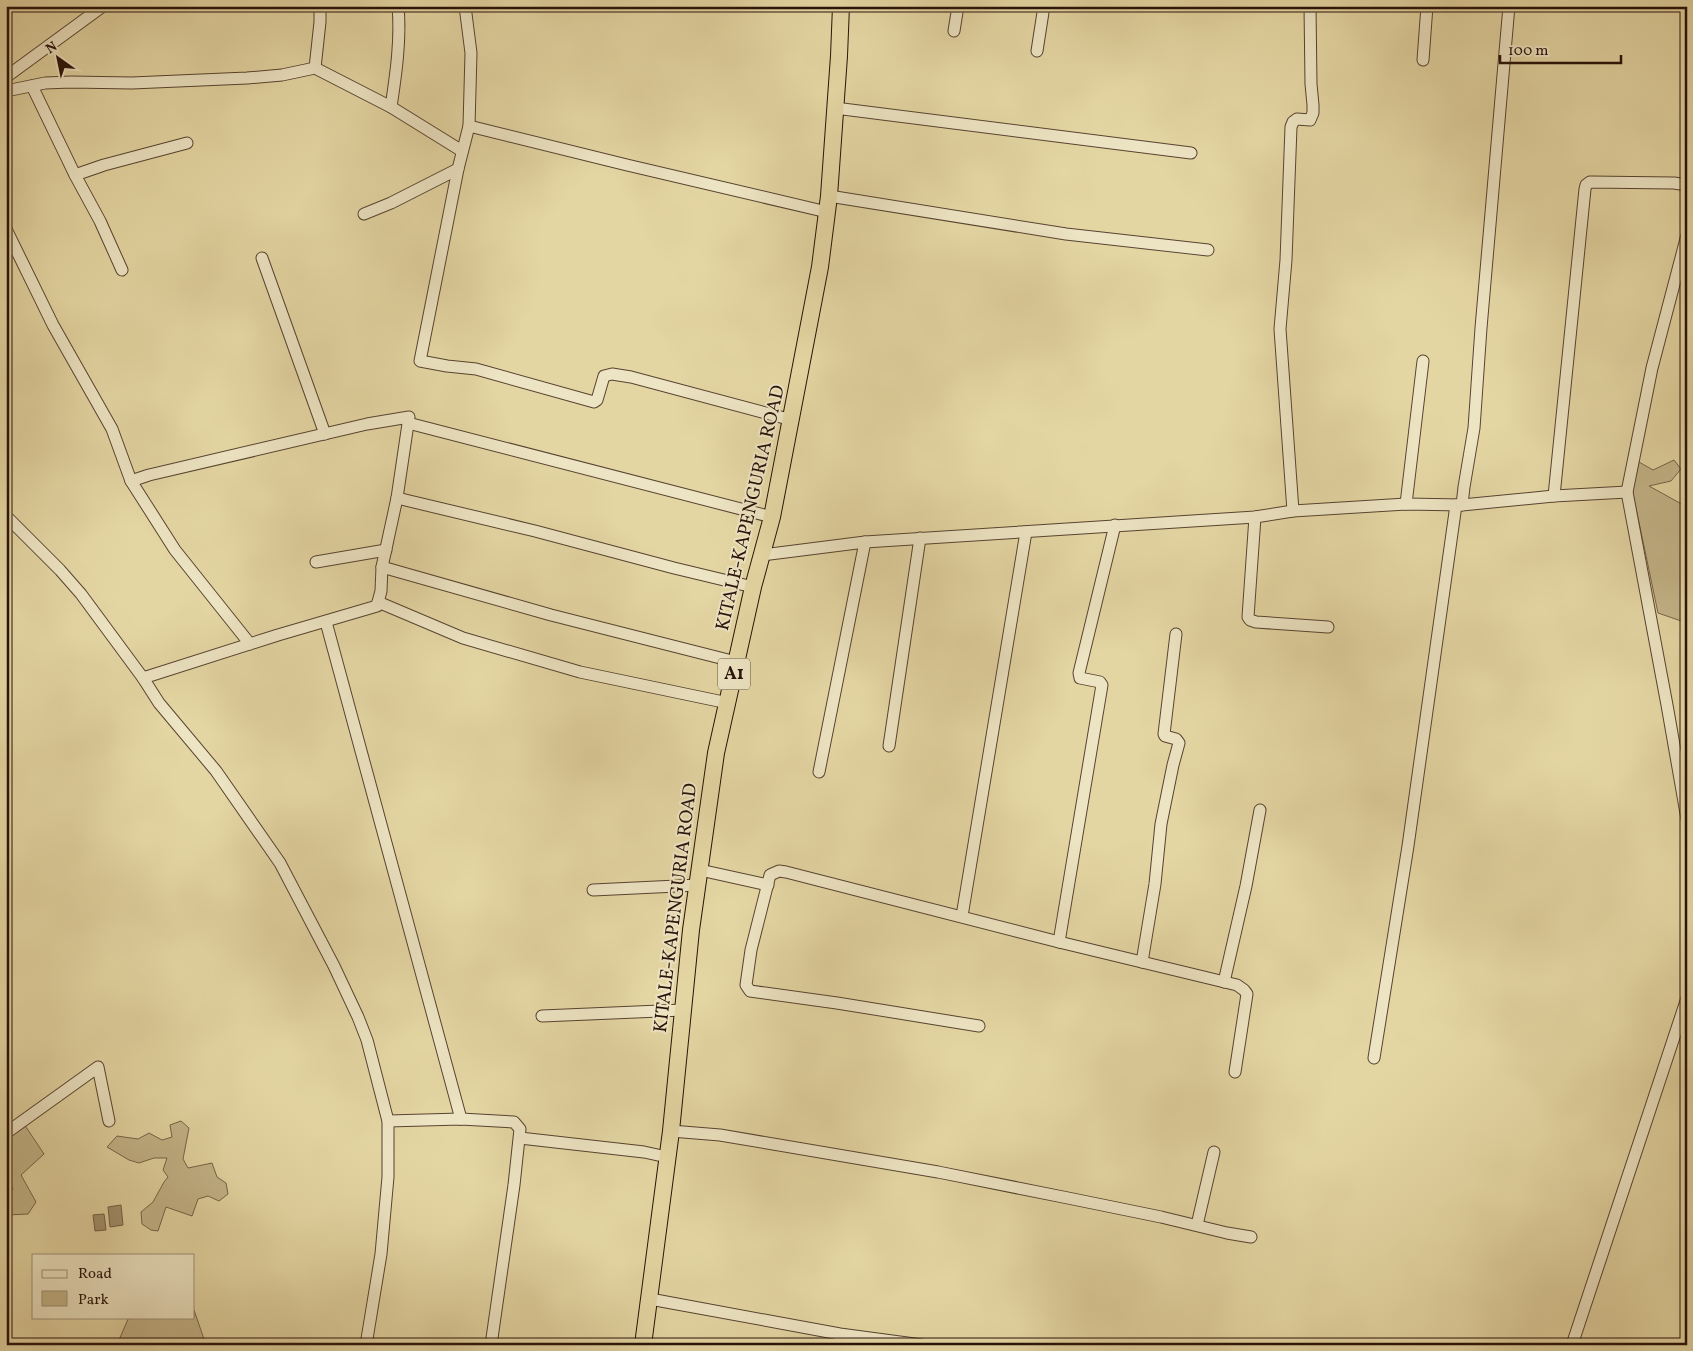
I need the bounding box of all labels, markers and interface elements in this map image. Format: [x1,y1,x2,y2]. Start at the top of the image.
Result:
north arrow [32,32,82,82]
scale bar [1500,32,1622,64]
text: N [42,38,61,59]
text: 100 m [1508,41,1548,62]
street label: KITALE-KAPENGURIA ROAD [710,383,792,633]
road number: A1 [718,659,750,690]
street label: KITALE-KAPENGURIA ROAD [648,782,704,1034]
legend [32,1254,195,1318]
text: Road [78,1264,112,1285]
text: Park [78,1290,109,1311]

